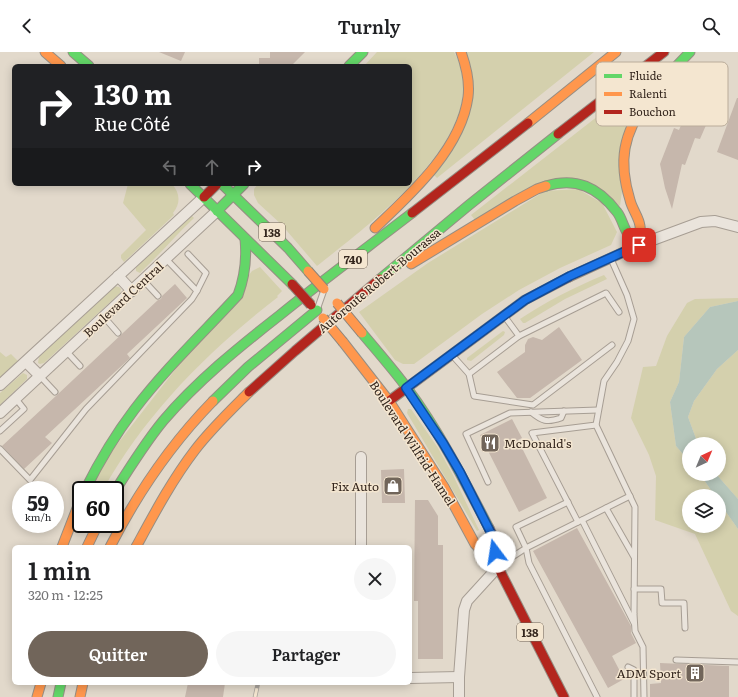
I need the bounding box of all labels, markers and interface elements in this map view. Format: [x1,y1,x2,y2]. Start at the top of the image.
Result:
text: Turnly [338,13,401,40]
icon: back [16,15,38,37]
icon: search [700,15,722,37]
legend [596,62,728,126]
text: Fluide [629,67,662,83]
text: 130 m [94,72,172,114]
icon: right [28,80,80,132]
text: Ralenti [629,85,667,101]
text: Bouchon [629,103,676,119]
text: Rue Côté [94,110,170,137]
icon: left [159,156,181,178]
icon: ahead [201,156,223,178]
icon: right [243,156,265,178]
road number: 138 [259,223,285,241]
street label: Autoroute Robert-Bourassa [314,223,445,337]
pin [622,228,656,262]
icon: arrive [628,234,650,256]
road number: 740 [339,250,367,268]
street label: Boulevard Central [79,257,167,341]
street label: Boulevard Wilfrid-Hamel [366,377,460,509]
restaurant icon: McDonald's [479,432,501,454]
place label: McDonald's [504,434,572,452]
north arrow [682,437,726,481]
map controls [682,437,726,533]
shop icon: Fix Auto [382,475,404,497]
place label: Fix Auto [331,477,379,495]
speed limit sign: 60 [72,481,124,533]
text: 59 [27,487,49,517]
button: layers [682,489,726,533]
text: km/h [25,509,51,524]
position arrow [474,531,516,573]
text: 1 min [28,552,91,587]
button: close [354,558,396,600]
text: 320 m · 12:25 [28,585,103,604]
road number: 138 [517,623,543,641]
button: Quitter [28,631,208,677]
button: Partager [216,631,396,677]
building icon: ADM Sport [684,662,706,684]
place label: ADM Sport [617,664,681,682]

